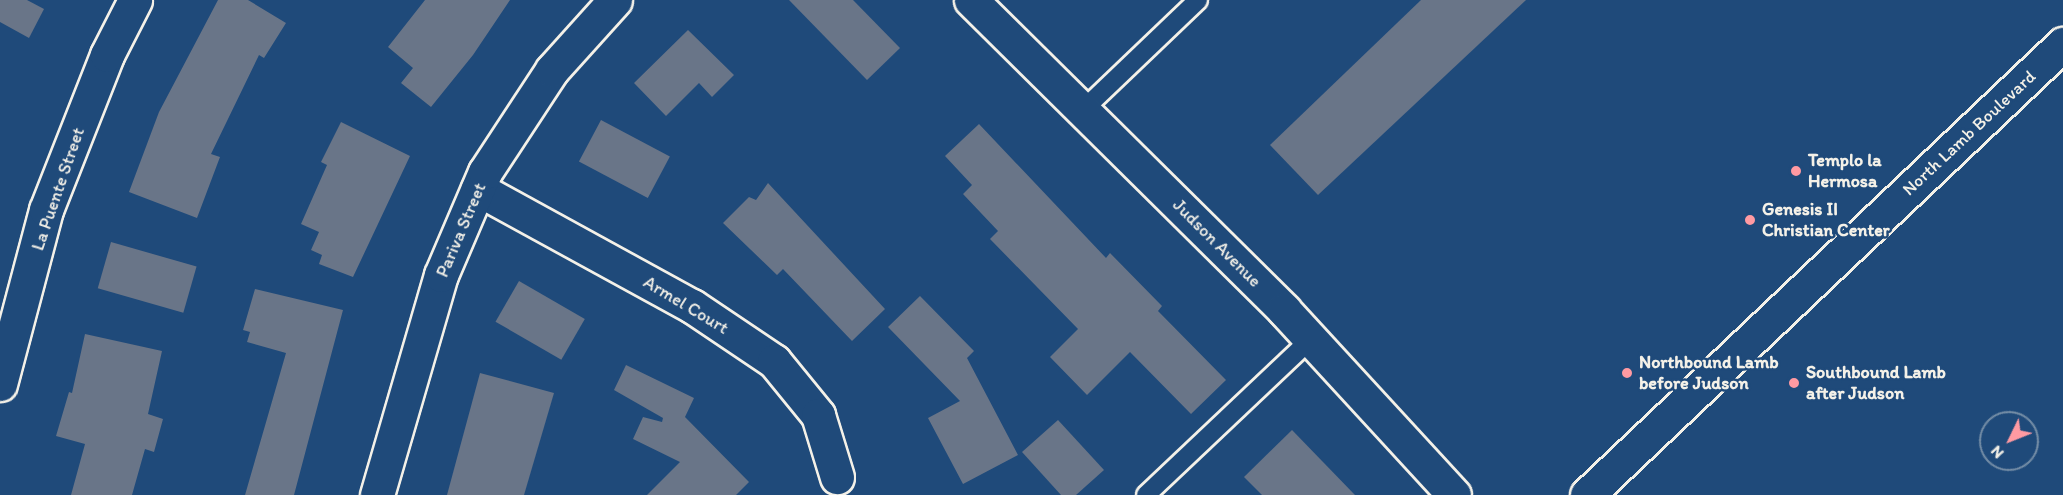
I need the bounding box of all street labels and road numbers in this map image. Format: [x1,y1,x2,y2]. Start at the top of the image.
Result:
street label: North Lamb Boulevard [1898,65,2040,201]
street label: La Puente Street [27,125,89,253]
street label: Pariva Street [431,180,491,280]
street label: Judson Avenue [1168,194,1266,292]
street label: Armel Court [640,271,732,339]

